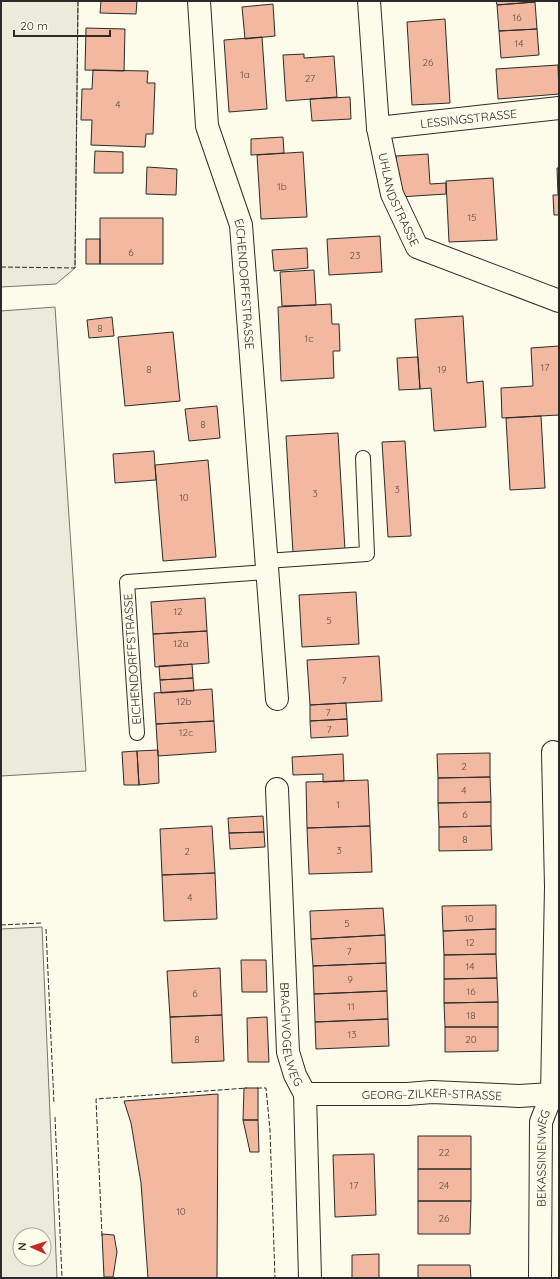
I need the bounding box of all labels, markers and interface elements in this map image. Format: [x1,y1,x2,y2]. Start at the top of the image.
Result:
house number: 16 [512,11,522,24]
scale bar [14,12,110,38]
text: 20 m [20,18,48,33]
house number: 14 [515,37,523,50]
house number: 26 [423,56,434,69]
house number: 1a [240,68,250,81]
house number: 27 [305,72,315,85]
house number: 4 [115,98,121,111]
street label: LESSINGSTRASSE [419,105,518,131]
street label: UHLANDSTRASSE [376,151,423,249]
house number: 1b [277,180,287,193]
house number: 15 [467,211,477,224]
street label: EICHENDORFFSTRASSE [232,216,258,350]
house number: 6 [128,246,134,259]
house number: 23 [350,249,360,262]
house number: 8 [97,322,103,335]
house number: 1c [305,332,313,345]
house number: 17 [541,361,549,374]
house number: 8 [146,363,152,376]
house number: 19 [437,363,447,376]
house number: 8 [200,418,206,431]
house number: 3 [394,483,400,496]
house number: 3 [312,487,318,500]
house number: 10 [179,491,189,504]
street label: EICHENDORFFSTRASSE [120,593,144,725]
house number: 12 [173,605,183,618]
house number: 5 [326,614,332,627]
house number: 12a [173,637,189,650]
house number: 7 [341,674,347,687]
house number: 12b [176,695,192,708]
house number: 7 [325,706,331,719]
house number: 7 [326,723,332,736]
house number: 12c [179,726,193,739]
house number: 2 [461,760,467,773]
house number: 4 [461,784,467,797]
house number: 1 [336,798,340,811]
house number: 6 [462,808,468,821]
house number: 8 [462,833,468,846]
house number: 3 [336,844,342,857]
house number: 2 [184,845,190,858]
house number: 4 [187,891,193,904]
house number: 10 [464,912,474,925]
house number: 5 [344,917,350,930]
house number: 12 [465,936,475,949]
house number: 7 [346,945,352,958]
house number: 14 [466,960,474,973]
house number: 9 [347,973,353,986]
street label: BRACHVOGELWEG [278,982,307,1088]
house number: 16 [466,985,476,998]
house number: 6 [192,987,198,1000]
house number: 11 [347,1000,355,1013]
house number: 18 [466,1009,476,1022]
house number: 13 [348,1028,356,1041]
house number: 8 [194,1033,200,1046]
house number: 20 [465,1033,477,1046]
street label: GEORG-ZILKER-STRASSE [362,1084,503,1103]
street label: BEKASSINENWEG [533,1107,553,1207]
house number: 22 [438,1146,450,1159]
house number: 17 [350,1179,358,1192]
house number: 24 [439,1179,449,1192]
house number: 10 [176,1205,186,1218]
house number: 26 [439,1212,450,1225]
north arrow [12,1227,52,1267]
text: N [15,1242,29,1251]

